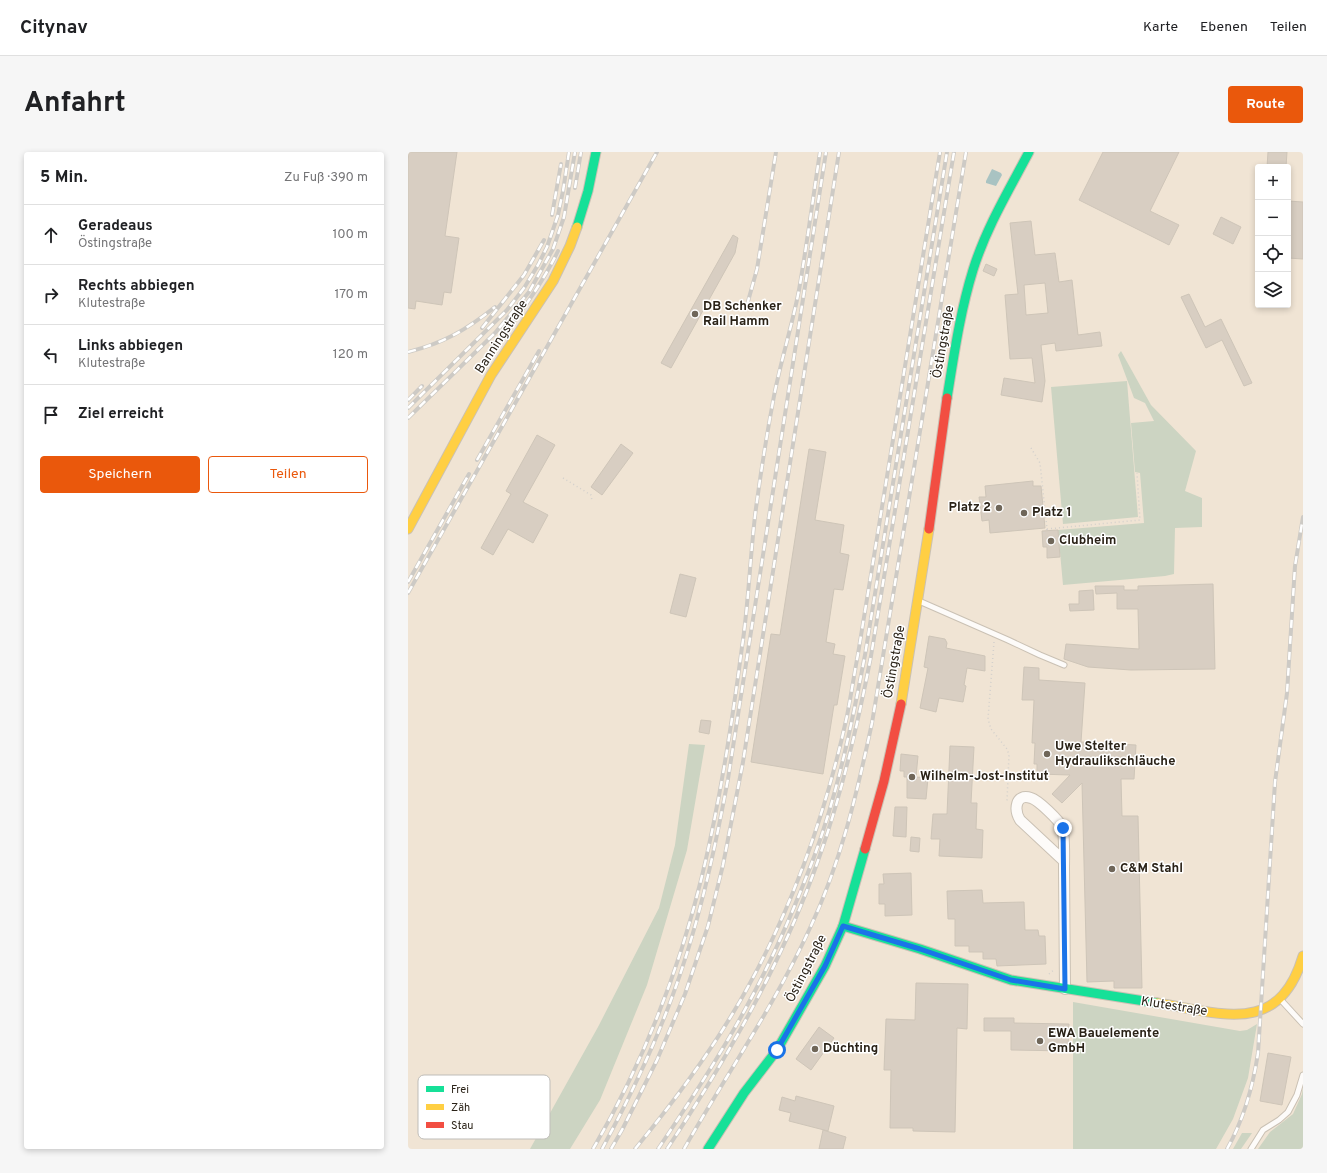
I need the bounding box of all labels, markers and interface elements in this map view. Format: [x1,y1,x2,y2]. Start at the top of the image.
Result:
text: Citynav [20,16,88,40]
text: Karte [1143,19,1178,36]
text: Ebenen [1200,19,1248,36]
text: Teilen [1270,19,1307,36]
text: Anfahrt [24,86,126,122]
button: Route [1228,86,1303,123]
map controls [1255,164,1291,308]
button: + [1255,164,1291,200]
text: 5 Min. [40,167,88,189]
text: Zu Fuß · 390 m [284,170,368,186]
button: − [1255,200,1291,236]
text: Geradeaus [78,217,153,236]
icon: ahead [40,224,62,246]
text: 100 m [332,227,368,243]
text: Östingstraße [78,236,152,252]
button: locate [1255,236,1291,272]
button: layers [1255,272,1291,308]
text: Rechts abbiegen [78,277,195,296]
icon: right [40,284,62,306]
text: 170 m [334,287,368,303]
text: Klutestraße [78,296,145,312]
street label: Banningstraße [472,297,532,377]
place label: DB Schenker Rail Hamm [703,299,782,330]
street label: Östingstraße [928,304,958,380]
marker: DB Schenker Rail Hamm [690,309,700,319]
text: Links abbiegen [78,337,183,356]
icon: left [40,344,62,366]
text: 120 m [333,347,368,363]
text: Klutestraße [78,356,145,372]
icon: arrive [40,404,62,426]
text: Ziel erreicht [78,405,164,424]
button: Speichern [40,456,200,493]
button: Teilen [208,456,368,493]
place label: Platz 2 [949,500,991,516]
marker: Platz 2 [994,503,1004,513]
place label: Platz 1 [1032,505,1072,521]
marker: Platz 1 [1019,508,1029,518]
place label: Clubheim [1059,533,1116,549]
marker: Clubheim [1046,536,1056,546]
street label: Östingstraße [879,624,909,700]
place label: Uwe Stelter Hydraulikschläuche [1055,739,1175,770]
marker: Uwe Stelter Hydraulikschläuche [1042,749,1052,759]
place label: Wilhelm-Jost-Institut [920,769,1049,785]
marker: Wilhelm-Jost-Institut [907,772,917,782]
route end [1054,819,1072,837]
place label: C&M Stahl [1120,861,1183,877]
marker: C&M Stahl [1107,864,1117,874]
street label: Östingstraße [781,931,831,1006]
street label: Klutestraße [1140,994,1208,1020]
place label: EWA Bauelemente GmbH [1048,1026,1159,1057]
marker: EWA Bauelemente GmbH [1035,1036,1045,1046]
route start [768,1041,786,1059]
place label: Düchting [823,1041,878,1057]
marker: Düchting [810,1044,820,1054]
legend [418,1075,550,1139]
text: Frei [451,1083,469,1097]
text: Zäh [451,1101,470,1115]
text: Stau [451,1119,474,1133]

